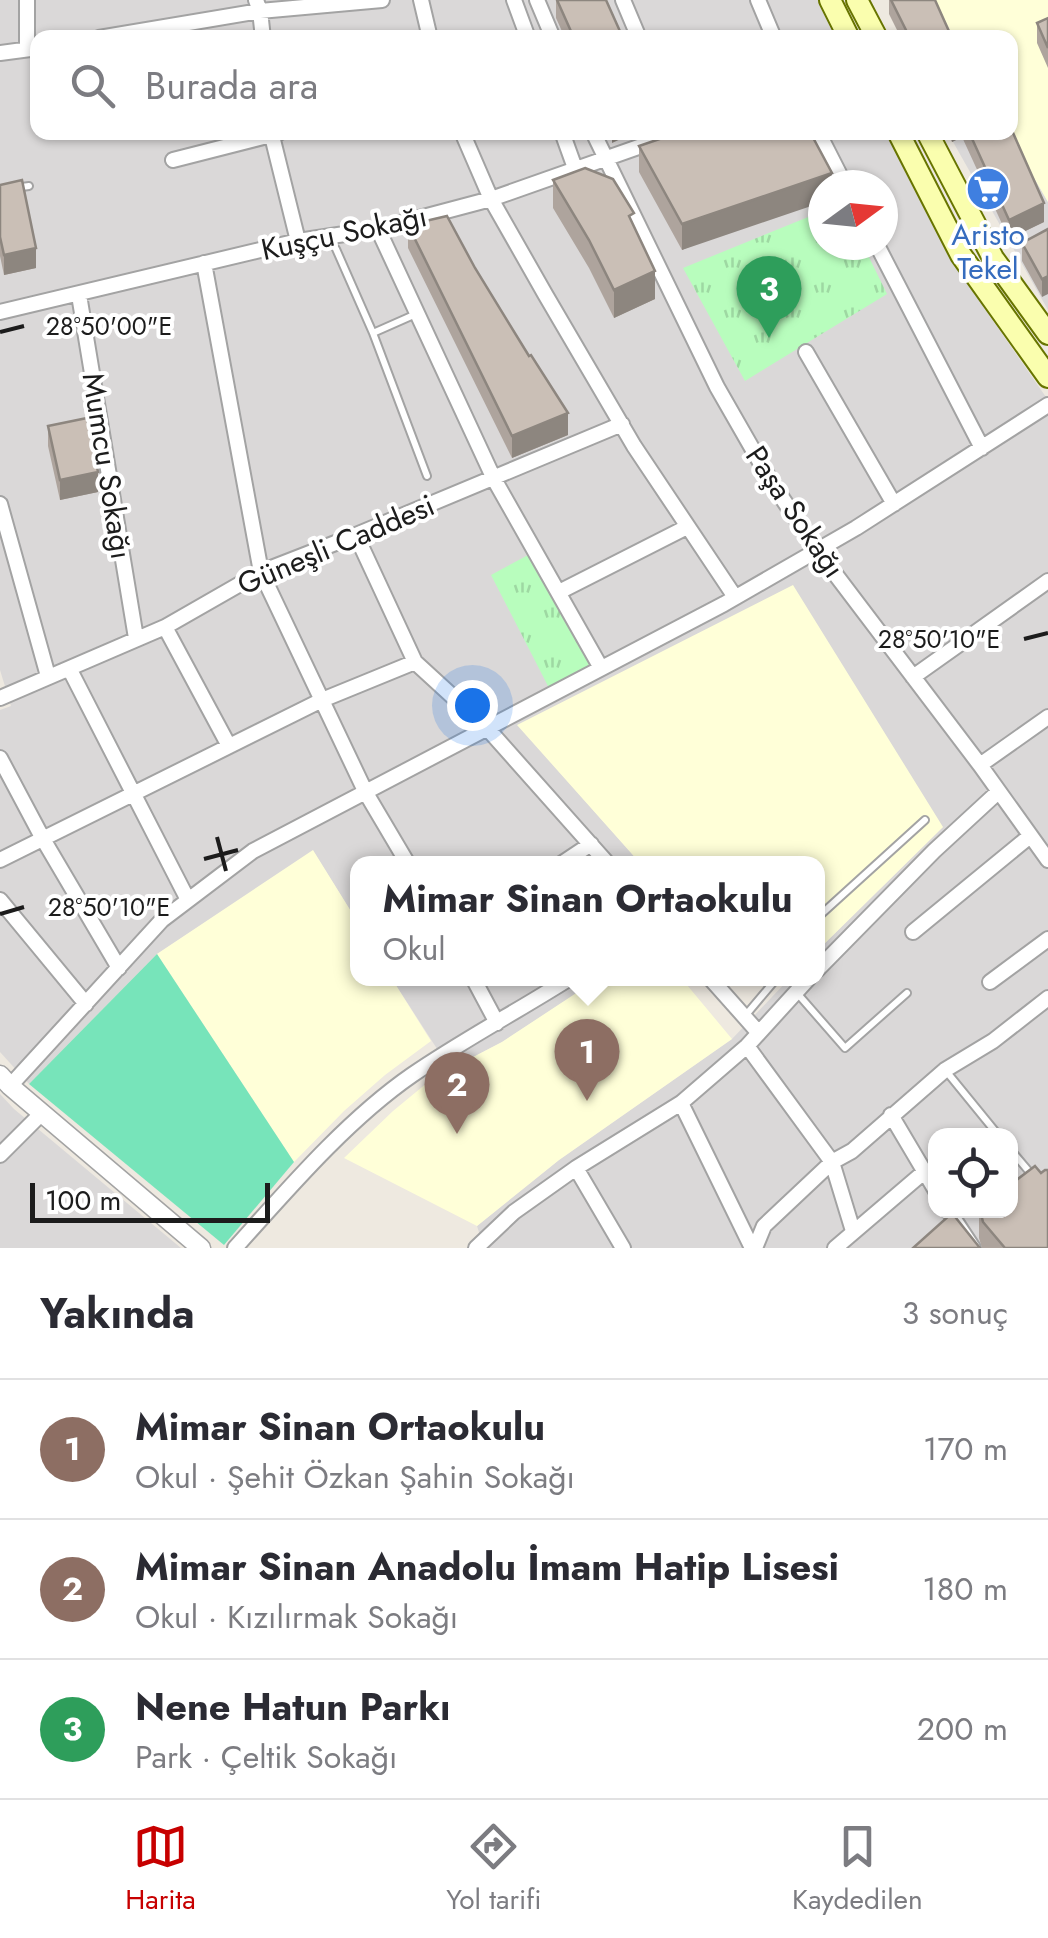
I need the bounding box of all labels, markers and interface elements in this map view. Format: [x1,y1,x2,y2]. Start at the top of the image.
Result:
search box [30,30,1018,140]
icon: search [65,58,120,113]
text: Burada ara [145,58,318,113]
supermarket icon: Aristo Tekel [965,166,1011,212]
north arrow [808,170,898,260]
street label: Kuşçu Sokağı [257,194,431,271]
place label: Aristo Tekel [951,213,1025,290]
pin: 3 [736,255,802,338]
text: 28°50'00"E [46,308,172,344]
street label: Mumcu Sokağı [72,370,143,562]
street label: Paşa Sokağı [735,437,855,586]
street label: Güneşli Caddesi [231,484,441,605]
text: 28°50'10"E [878,621,1000,657]
your location [447,680,498,731]
popup [350,856,825,986]
text: Mimar Sinan Ortaokulu [382,871,793,926]
text: 28°50'10"E [48,889,170,925]
text: Okul [382,926,446,972]
pin: 1 [554,1018,620,1101]
pin: 2 [424,1052,490,1134]
map controls [928,1128,1018,1218]
button: locate [928,1128,1018,1218]
scale bar [30,1178,270,1222]
text: 100 m [45,1180,121,1221]
text: Yakında [40,1283,195,1344]
text: 3 sonuç [902,1290,1008,1336]
text: Mimar Sinan Ortaokulu [135,1399,545,1454]
text: 1 [64,1426,81,1472]
text: 170 m [923,1426,1008,1472]
text: Okul · Şehit Özkan Şahin Sokağı [135,1454,575,1500]
text: Mimar Sinan Anadolu İmam Hatip Lisesi [135,1539,839,1594]
text: 2 [62,1566,83,1612]
text: 180 m [922,1566,1008,1612]
text: Okul · Kızılırmak Sokağı [135,1594,458,1640]
text: Nene Hatun Parkı [135,1679,451,1734]
text: 3 [63,1706,82,1752]
text: 200 m [917,1706,1008,1752]
text: Park · Çeltik Sokağı [135,1734,397,1780]
tab: Harita [125,1819,196,1920]
tab: Yol tarifi [446,1819,542,1920]
tab: Kaydedilen [792,1819,923,1920]

